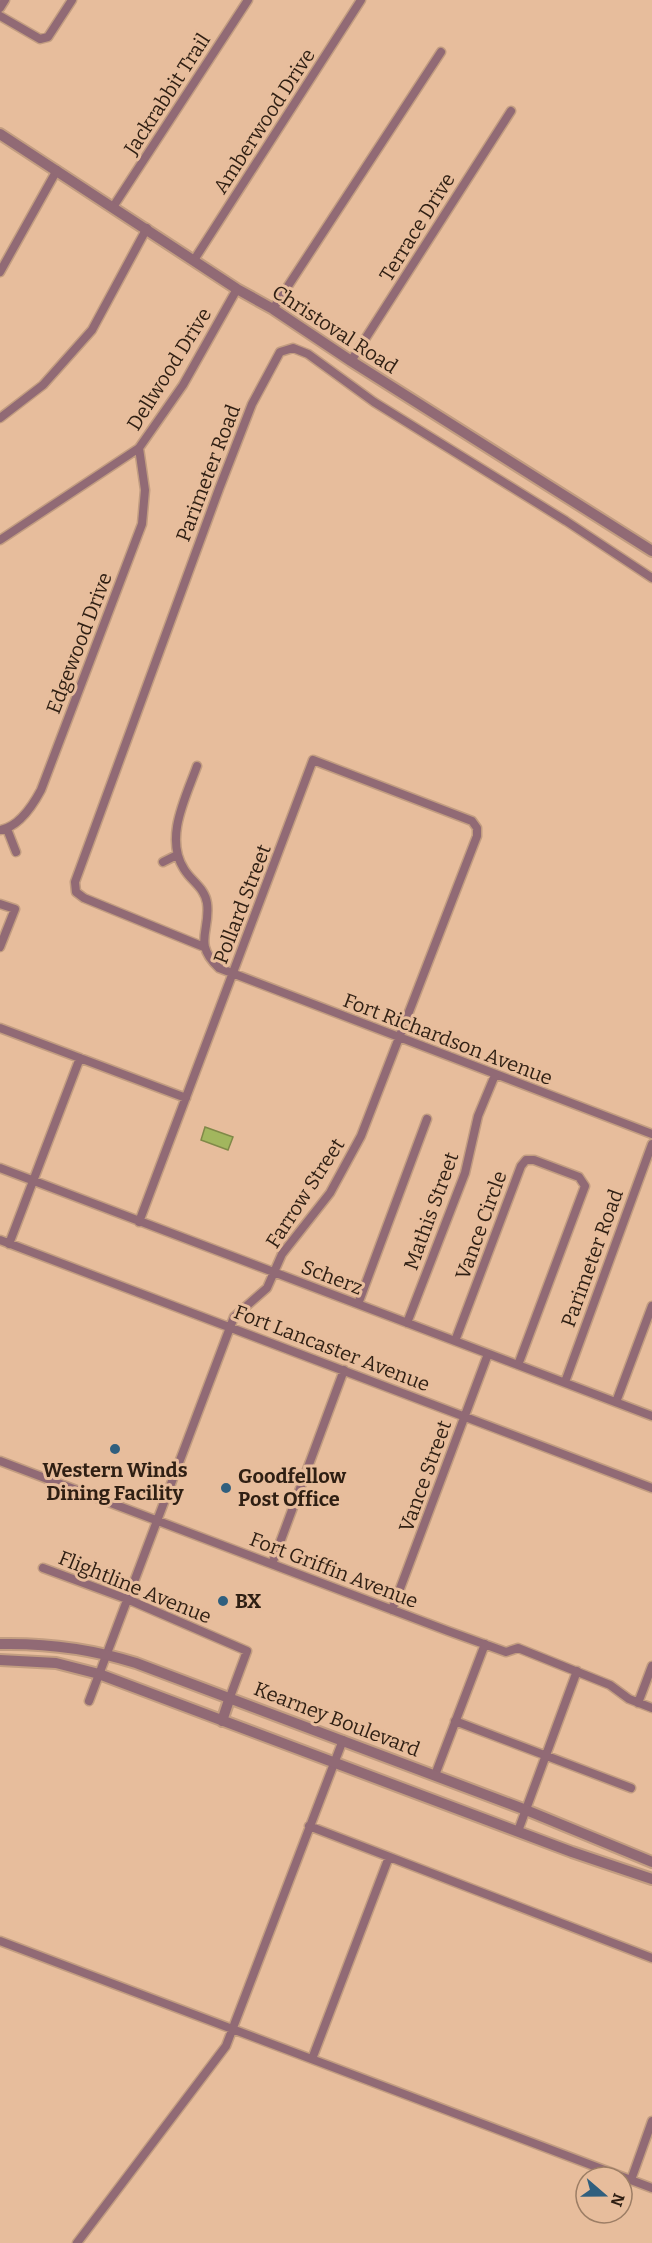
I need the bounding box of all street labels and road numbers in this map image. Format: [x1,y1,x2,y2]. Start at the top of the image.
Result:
street label: Jackrabbit Trail [118,29,215,160]
street label: Amberwood Drive [208,44,320,198]
street label: Terrace Drive [374,168,460,286]
street label: Christoval Road [268,279,402,379]
street label: Dellwood Drive [122,303,216,435]
street label: Parimeter Road [171,401,245,545]
street label: Edgewood Drive [41,569,117,717]
street label: Pollard Street [208,841,276,967]
street label: Fort Richardson Avenue [340,988,556,1090]
street label: Farrow Street [261,1134,349,1252]
street label: Mathis Street [399,1149,463,1273]
street label: Vance Circle [450,1167,512,1283]
street label: Parimeter Road [556,1186,628,1330]
street label: Scherz [298,1254,366,1300]
street label: Fort Lancaster Avenue [231,1300,433,1396]
street label: Vance Street [394,1417,456,1535]
street label: Fort Griffin Avenue [246,1527,422,1613]
street label: Flightline Avenue [55,1545,215,1629]
street label: Kearney Boulevard [251,1676,423,1762]

